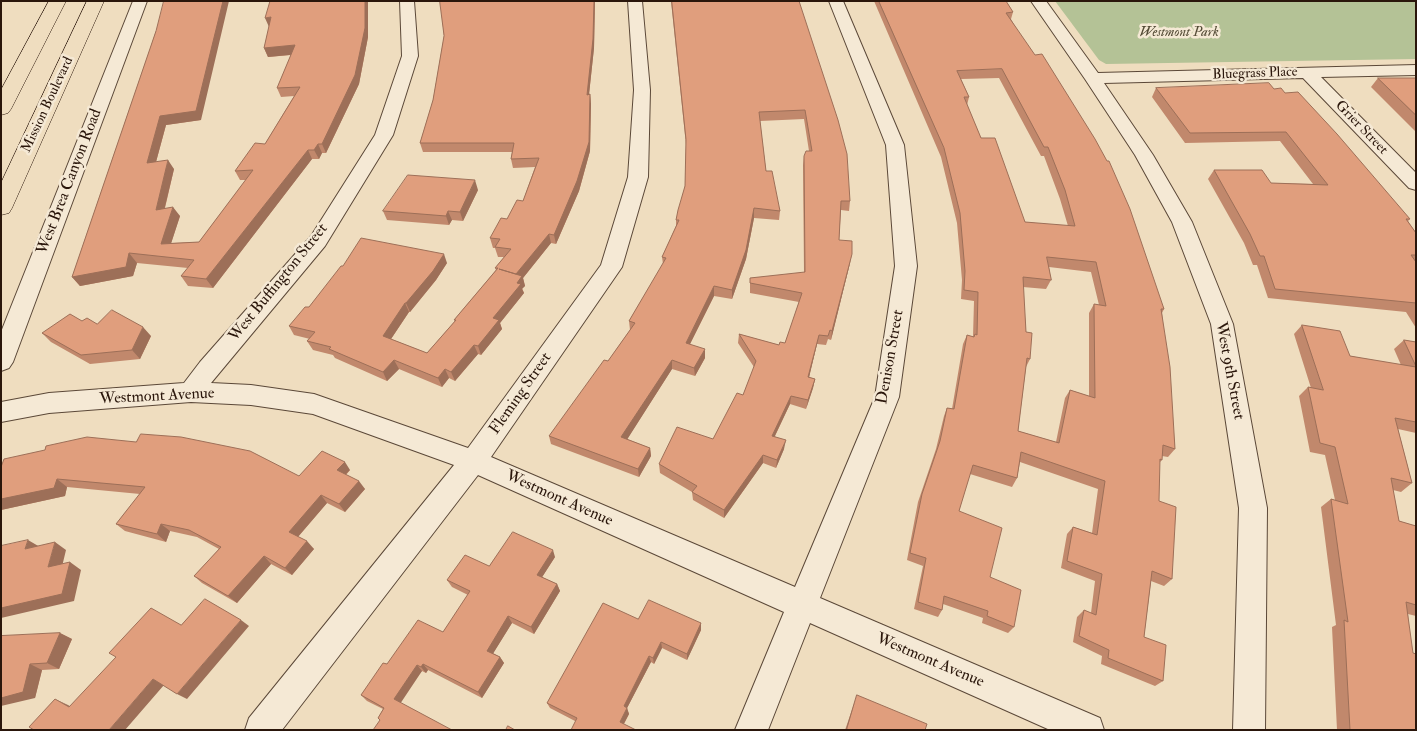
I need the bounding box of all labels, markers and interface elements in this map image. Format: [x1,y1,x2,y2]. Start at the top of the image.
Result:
park label: Westmont Park [1139,25,1219,41]
street label: Mission Boulevard [18,54,78,156]
street label: Bluegrass Place [1212,64,1298,84]
street label: Grier Street [1331,98,1391,158]
street label: West Brea Canyon Road [33,106,107,258]
street label: West Buffington Street [225,220,333,346]
street label: Denison Street [873,308,909,406]
street label: West 9th Street [1210,320,1248,422]
street label: Fleming Street [486,349,556,439]
street label: Westmont Avenue [99,384,215,410]
street label: Westmont Avenue [502,467,616,531]
street label: Westmont Avenue [873,630,987,692]

